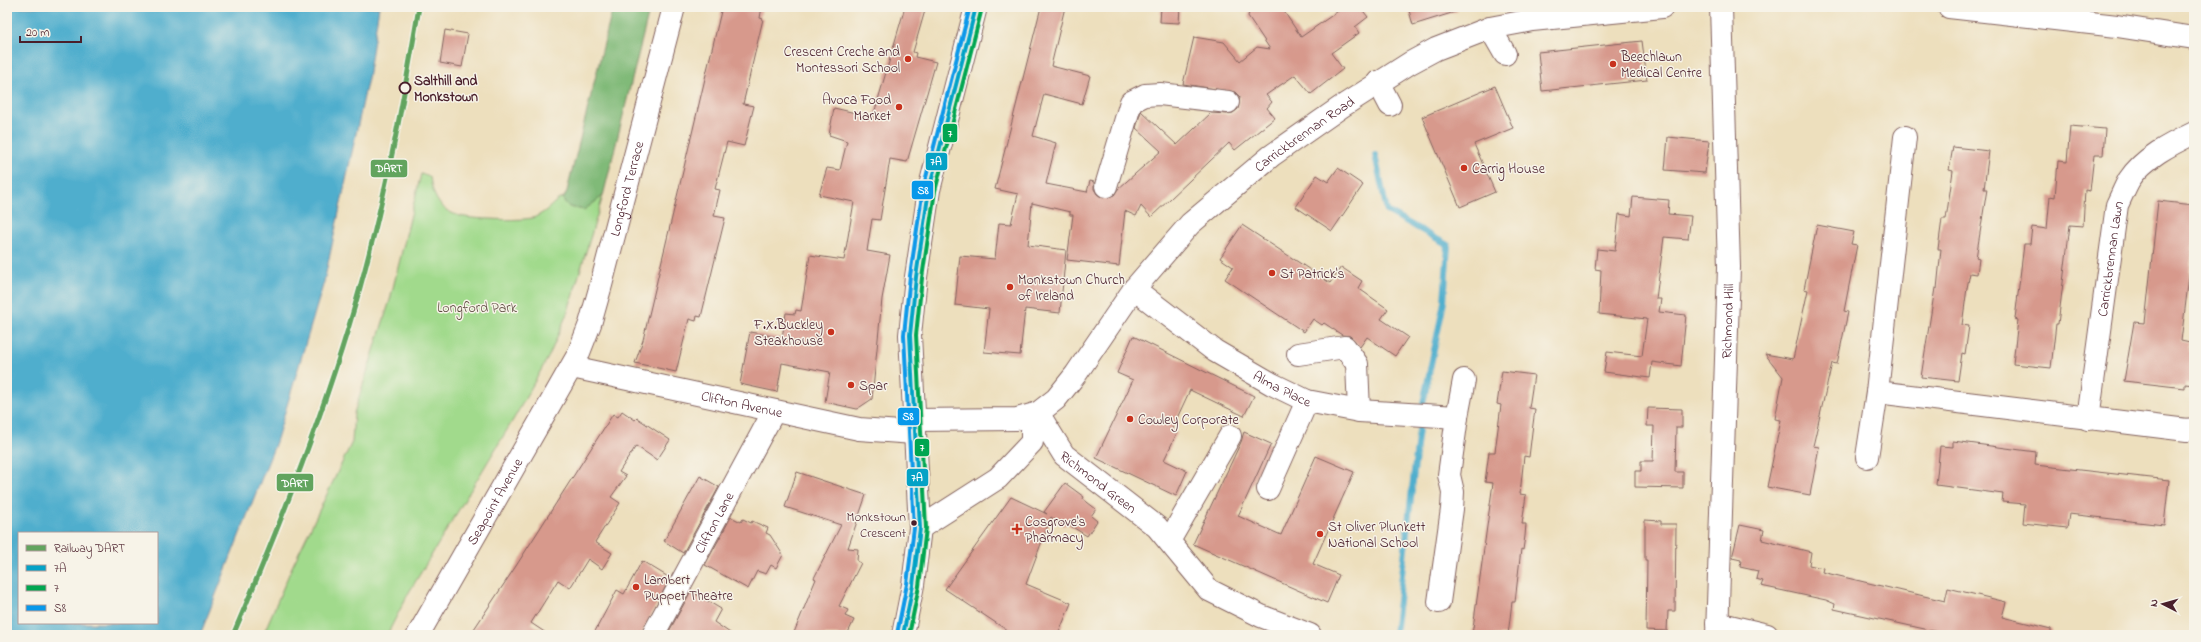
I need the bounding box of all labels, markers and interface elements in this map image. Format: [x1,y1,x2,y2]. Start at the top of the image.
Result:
scale bar [20,18,81,44]
text: 20 m [26,24,49,42]
place label: Crescent Creche and Montessori School [784,42,900,79]
place label: Beechlawn Medical Centre [1620,47,1703,84]
marker: Crescent Creche and Montessori School [903,54,913,64]
marker: Beechlawn Medical Centre [1608,59,1618,69]
place label: Salthill and Monkstown [414,71,478,108]
marker: Salthill and Monkstown [398,81,412,95]
place label: Avoca Food Market [822,90,891,127]
street label: Carrickbrennan Road [1250,92,1359,178]
marker: Avoca Food Market [894,102,904,112]
line badge: 7 [942,123,958,143]
text: 7 [948,126,953,142]
street label: Longford Terrace [605,138,650,239]
line badge: 7A [925,152,948,171]
text: 7A [930,154,942,170]
line badge: DART [370,159,408,178]
place label: Carrig House [1472,159,1546,181]
text: DART [374,161,403,177]
marker: Carrig House [1459,163,1469,173]
line badge: S8 [911,180,934,200]
text: S8 [917,183,929,199]
street label: Carrickbrennan Lawn [2093,197,2130,318]
place label: St Patrick's [1280,264,1345,285]
marker: St Patrick's [1267,268,1277,278]
place label: Monkstown Church of Ireland [1018,270,1125,307]
marker: Monkstown Church of Ireland [1005,282,1015,292]
street label: Richmond Hill [1717,283,1740,359]
park label: Longford Park [437,298,518,320]
place label: F.X.Buckley Steakhouse [753,315,824,352]
marker: F.X.Buckley Steakhouse [826,327,836,337]
street label: Alma Place [1249,366,1313,414]
place label: Spar [859,376,888,397]
marker: Spar [846,380,856,390]
street label: Clifton Avenue [699,386,785,424]
line badge: S8 [897,407,920,426]
text: S8 [902,409,914,425]
place label: Cowley Corporate [1138,410,1240,432]
marker: Cowley Corporate [1125,414,1135,424]
line badge: 7 [914,438,930,457]
text: 7 [920,440,925,456]
street label: Richmond Green [1055,446,1141,519]
street label: Seapoint Avenue [462,454,529,549]
line badge: 7A [906,468,929,487]
text: 7A [911,470,923,486]
line badge: DART [276,473,314,492]
text: DART [280,476,309,492]
street label: Clifton Lane [690,488,741,557]
place label: Monkstown Crescent [847,508,907,543]
place label: Cosgrove's Pharmacy [1025,512,1086,550]
place label: St Oliver Plunkett National School [1328,517,1426,554]
marker: Monkstown Crescent [909,518,919,528]
marker: Cosgrove's Pharmacy [1012,524,1022,534]
marker: St Oliver Plunkett National School [1315,529,1325,539]
legend [18,532,158,624]
text: Railway DART [54,540,125,559]
text: 7A [54,560,66,578]
place label: Lambert Puppet Theatre [644,570,733,607]
text: 7 [54,580,59,598]
marker: Lambert Puppet Theatre [631,582,641,592]
north arrow [2143,584,2183,624]
text: N [2146,599,2162,608]
text: S8 [54,600,67,618]

